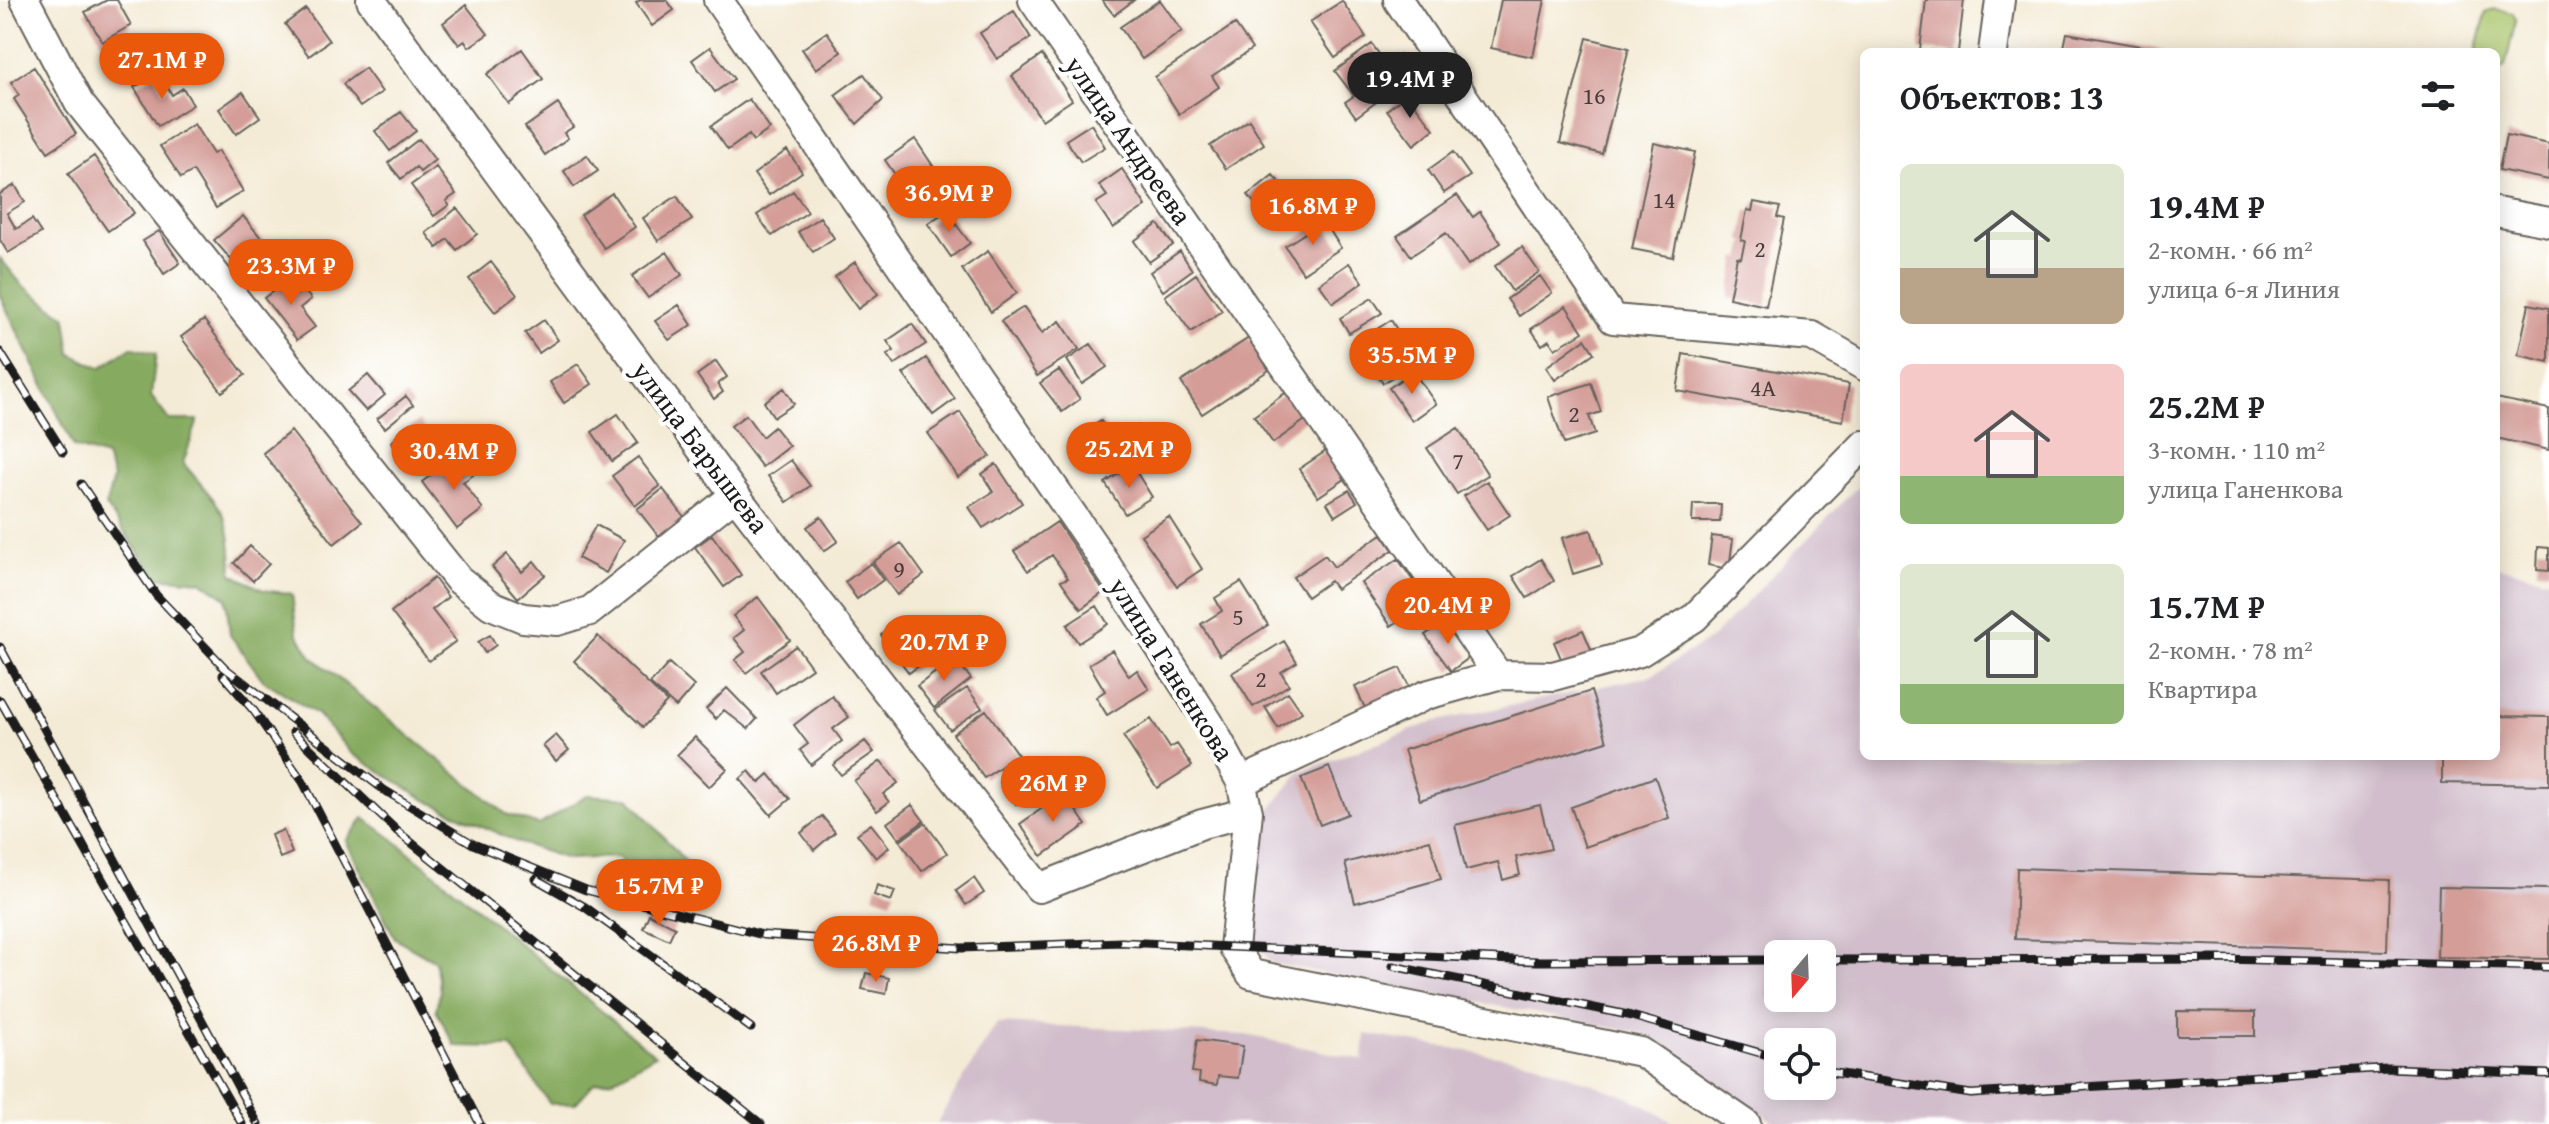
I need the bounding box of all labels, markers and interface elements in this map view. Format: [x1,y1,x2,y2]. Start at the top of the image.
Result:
pin: 27.1M ₽ [88,33,236,101]
text: 27.1M ₽ [117,39,207,78]
street label: улица Андреева [1055,46,1204,233]
pin: 19.4M ₽ [1336,52,1484,120]
text: 19.4M ₽ [1365,58,1455,97]
text: Объектов: 13 [1900,72,2104,121]
icon: filters [2416,74,2460,118]
house number: 16 [1582,78,1606,113]
pin: 36.9M ₽ [875,166,1023,234]
text: 36.9M ₽ [904,172,994,211]
pin: 16.8M ₽ [1239,179,1387,247]
text: 19.4M ₽ [2148,181,2265,230]
house number: 14 [1652,182,1676,217]
text: 16.8M ₽ [1268,185,1358,224]
icon: home [1964,196,2060,292]
text: 2-комн. · 66 m² [2148,230,2313,269]
house number: 2 [1754,231,1766,266]
pin: 23.3M ₽ [217,239,365,307]
text: 23.3M ₽ [246,245,336,284]
text: улица 6-я Линия [2148,269,2340,308]
pin: 35.5M ₽ [1338,328,1486,396]
text: 35.5M ₽ [1367,334,1457,373]
street label: улица Барышева [622,351,780,542]
house number: 4А [1750,370,1777,405]
text: 25.2M ₽ [2148,381,2265,430]
house number: 2 [1568,396,1580,431]
icon: home [1964,396,2060,492]
pin: 25.2M ₽ [1055,422,1203,490]
pin: 30.4M ₽ [380,424,528,492]
text: 25.2M ₽ [1084,428,1174,467]
text: 30.4M ₽ [409,430,499,469]
text: 3-комн. · 110 m² [2148,430,2325,469]
house number: 7 [1452,443,1464,478]
text: улица Ганенкова [2148,469,2343,508]
house number: 9 [893,551,905,586]
street label: улица Ганенкова [1099,568,1246,769]
pin: 20.4M ₽ [1374,578,1522,646]
text: 15.7M ₽ [2148,581,2265,630]
text: 20.4M ₽ [1403,584,1493,623]
icon: home [1964,596,2060,692]
house number: 5 [1232,599,1244,634]
pin: 20.7M ₽ [870,615,1018,683]
text: 20.7M ₽ [899,621,989,660]
text: 2-комн. · 78 m² [2148,630,2313,669]
house number: 2 [1255,661,1267,696]
text: Квартира [2148,669,2257,708]
pin: 26M ₽ [997,756,1109,824]
text: 26M ₽ [1019,762,1087,801]
pin: 15.7M ₽ [585,859,733,927]
text: 15.7M ₽ [614,865,704,904]
pin: 26.8M ₽ [802,916,950,984]
text: 26.8M ₽ [831,922,921,961]
north arrow [1764,940,1836,1012]
map controls [1764,940,1836,1100]
button: locate [1764,1028,1836,1100]

